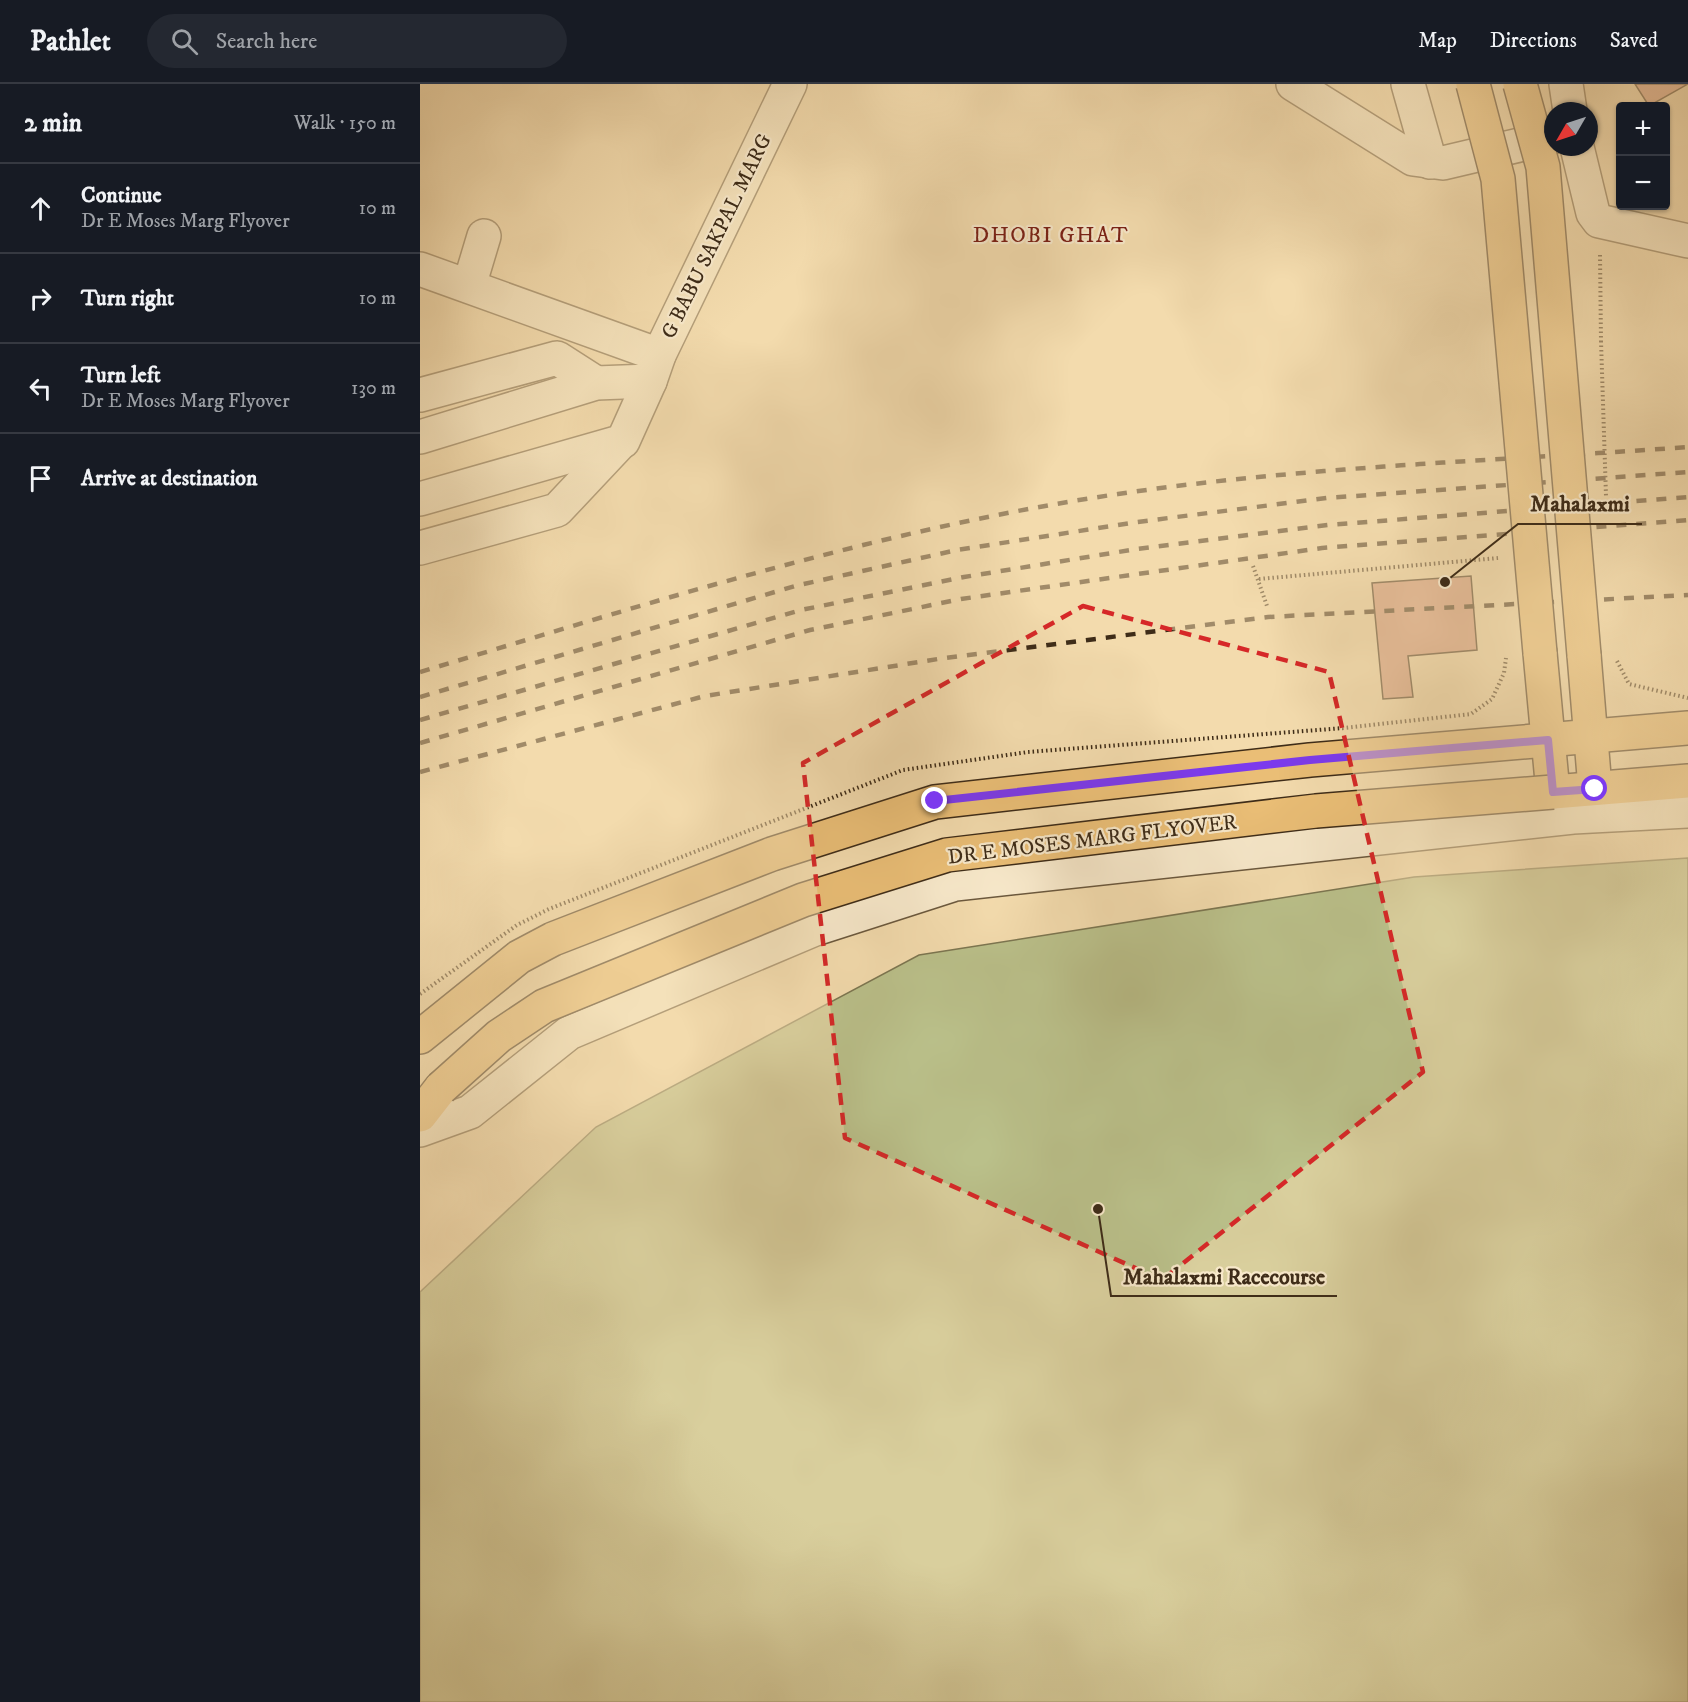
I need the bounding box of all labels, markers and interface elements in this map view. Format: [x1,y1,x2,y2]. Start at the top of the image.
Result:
search box [147,14,567,68]
text: Pathlet [30,24,111,59]
icon: search [168,25,201,58]
text: Search here [216,28,317,55]
text: Map [1418,28,1457,54]
text: Directions [1490,28,1577,54]
text: Saved [1610,28,1658,54]
north arrow [1544,102,1598,156]
map controls [1616,102,1670,210]
button: + [1616,102,1670,156]
text: 2 min [24,107,82,140]
text: Walk · 150 m [294,111,396,136]
street label: G BABU SAKPAL MARG [656,130,778,343]
button: − [1616,156,1670,210]
text: Continue [81,182,162,209]
icon: ahead [24,192,57,225]
text: 10 m [359,196,396,221]
text: Dr E Moses Marg Flyover [81,209,290,234]
district label: DHOBI GHAT [973,222,1129,249]
icon: right [24,282,57,315]
text: Turn right [81,285,174,312]
text: 10 m [359,286,396,311]
text: Turn left [81,362,161,389]
icon: left [24,372,57,405]
text: 130 m [351,376,396,401]
text: Dr E Moses Marg Flyover [81,389,290,414]
icon: arrive [24,462,57,495]
text: Arrive at destination [81,465,258,492]
callout: Mahalaxmi [1518,484,1642,524]
text: Mahalaxmi [1530,491,1630,518]
route start [1581,775,1607,801]
route end [921,787,947,813]
street label: DR E MOSES MARG FLYOVER [946,809,1238,871]
callout: Mahalaxmi Racecourse [1111,1256,1337,1296]
text: Mahalaxmi Racecourse [1123,1264,1325,1291]

